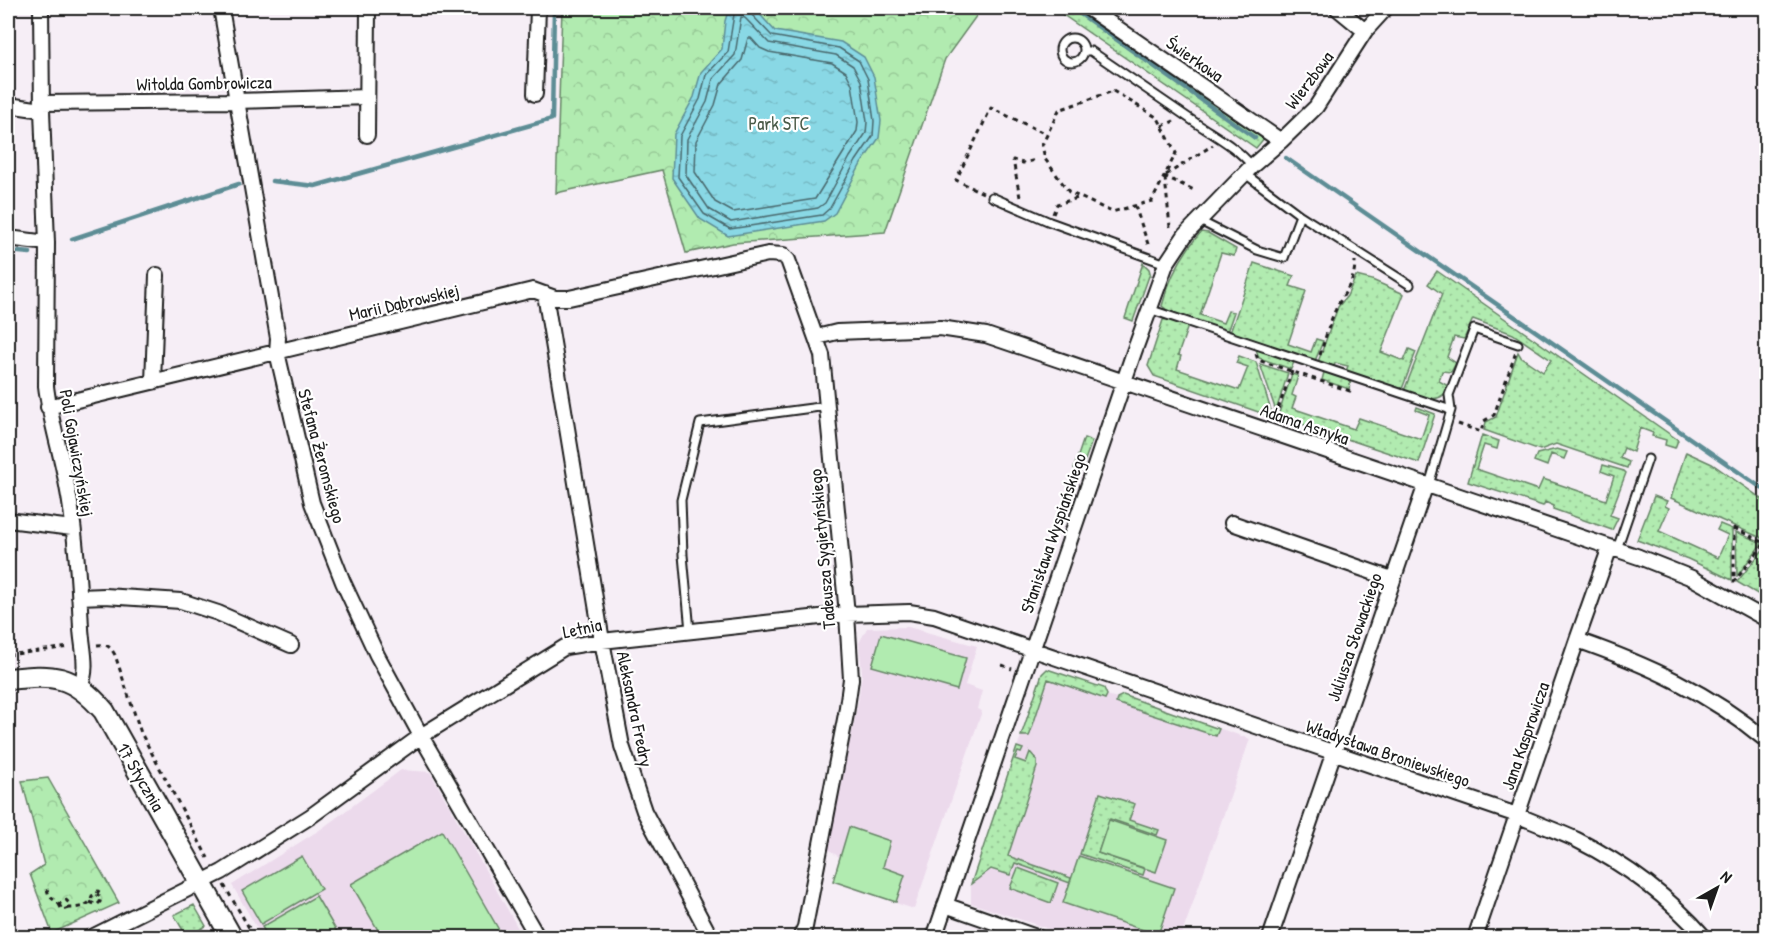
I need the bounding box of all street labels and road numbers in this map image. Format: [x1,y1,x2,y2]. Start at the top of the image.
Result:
street label: Świerkowa [1161,30,1229,88]
street label: Wierzbowa [1279,46,1339,114]
street label: Witolda Gombrowicza [136,69,272,97]
street label: Marii Dąbrowskiej [346,277,462,327]
street label: Stefana Żeromskiego [292,386,352,526]
street label: Poli Gojawiczyńskiej [54,387,100,519]
street label: Adama Asnyka [1257,397,1353,451]
street label: Stanisława Wyspiańskiego [1014,450,1092,616]
street label: Tadeusza Sygietyńskiego [803,468,841,630]
street label: Juliusza Słowackiego [1320,569,1388,705]
street label: Letnia [560,612,604,644]
street label: Aleksandra Fredry [611,649,660,770]
street label: Jana Kasprowicza [1495,679,1555,793]
street label: Władysława Broniewskiego [1303,713,1473,793]
street label: 17 Stycznia [111,738,171,816]

